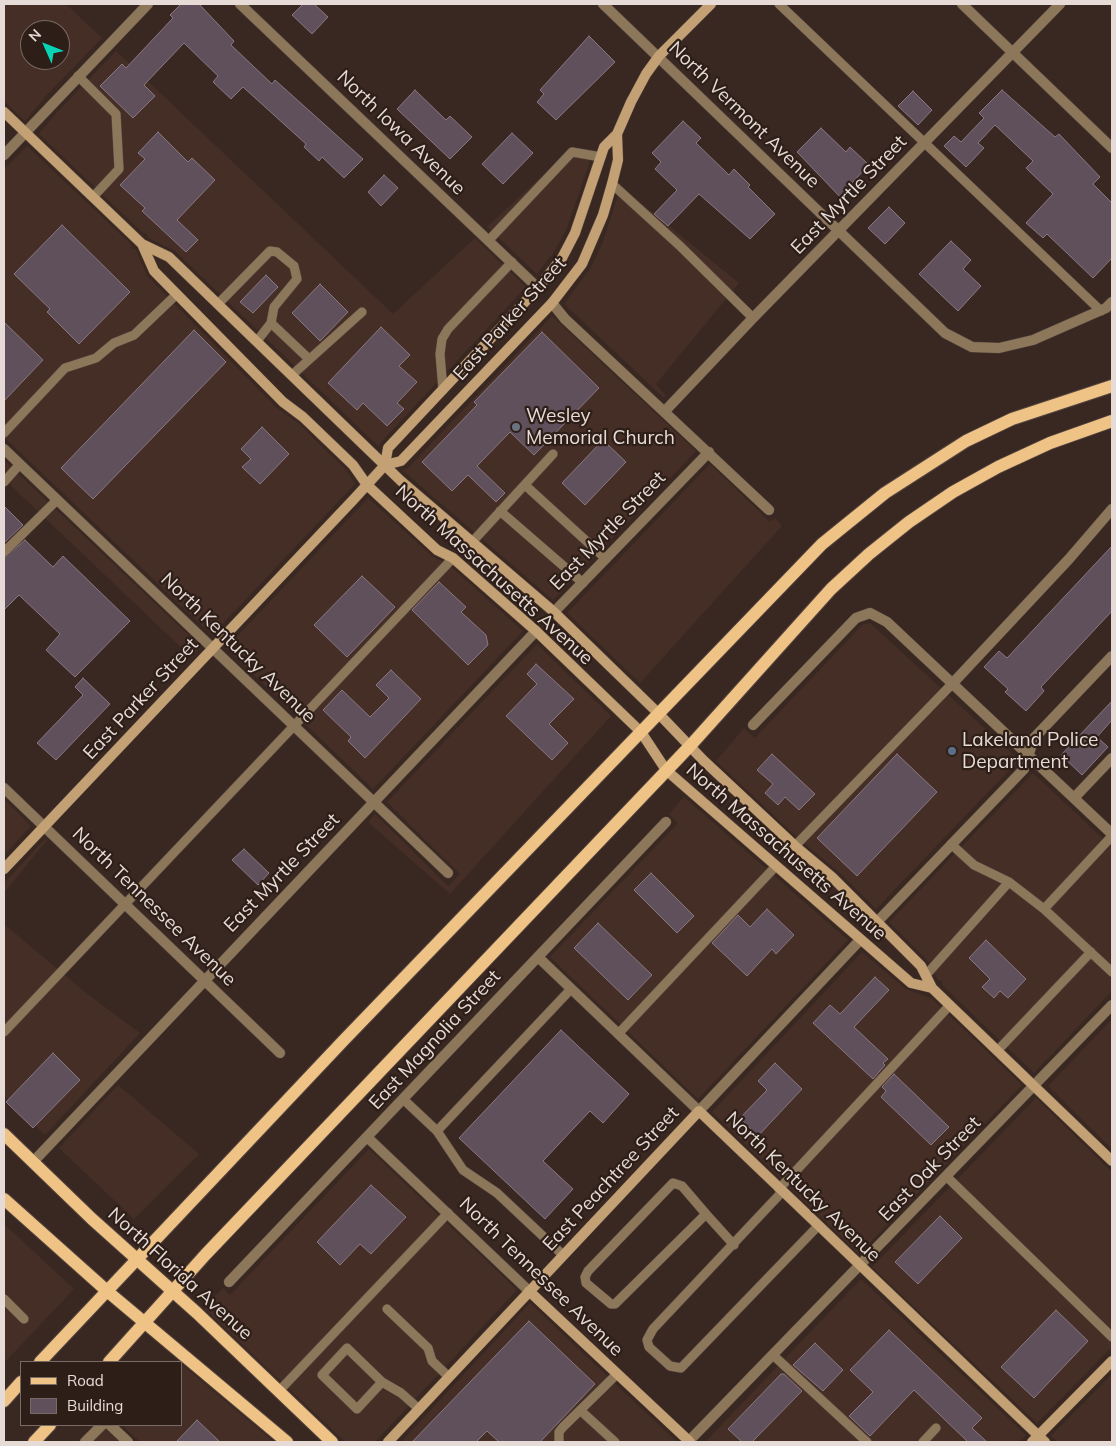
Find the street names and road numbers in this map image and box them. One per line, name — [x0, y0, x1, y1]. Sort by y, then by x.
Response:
street label: North Vermont Avenue — [664, 37, 824, 193]
street label: North Iowa Avenue — [332, 66, 470, 200]
street label: East Myrtle Street — [787, 131, 911, 259]
street label: East Parker Street — [449, 253, 571, 385]
street label: East Myrtle Street — [546, 467, 670, 595]
street label: North Massachusetts Avenue — [391, 480, 597, 670]
street label: North Kentucky Avenue — [156, 568, 320, 728]
street label: East Parker Street — [79, 634, 203, 764]
street label: North Massachusetts Avenue — [681, 759, 891, 945]
street label: East Myrtle Street — [220, 809, 344, 937]
street label: North Tennessee Avenue — [67, 823, 241, 991]
street label: East Magnolia Street — [364, 966, 506, 1114]
street label: East Peachtree Street — [538, 1102, 684, 1256]
street label: North Kentucky Avenue — [721, 1107, 885, 1267]
street label: East Oak Street — [874, 1112, 986, 1226]
street label: North Tennessee Avenue — [454, 1193, 628, 1361]
street label: North Florida Avenue — [103, 1203, 257, 1345]

